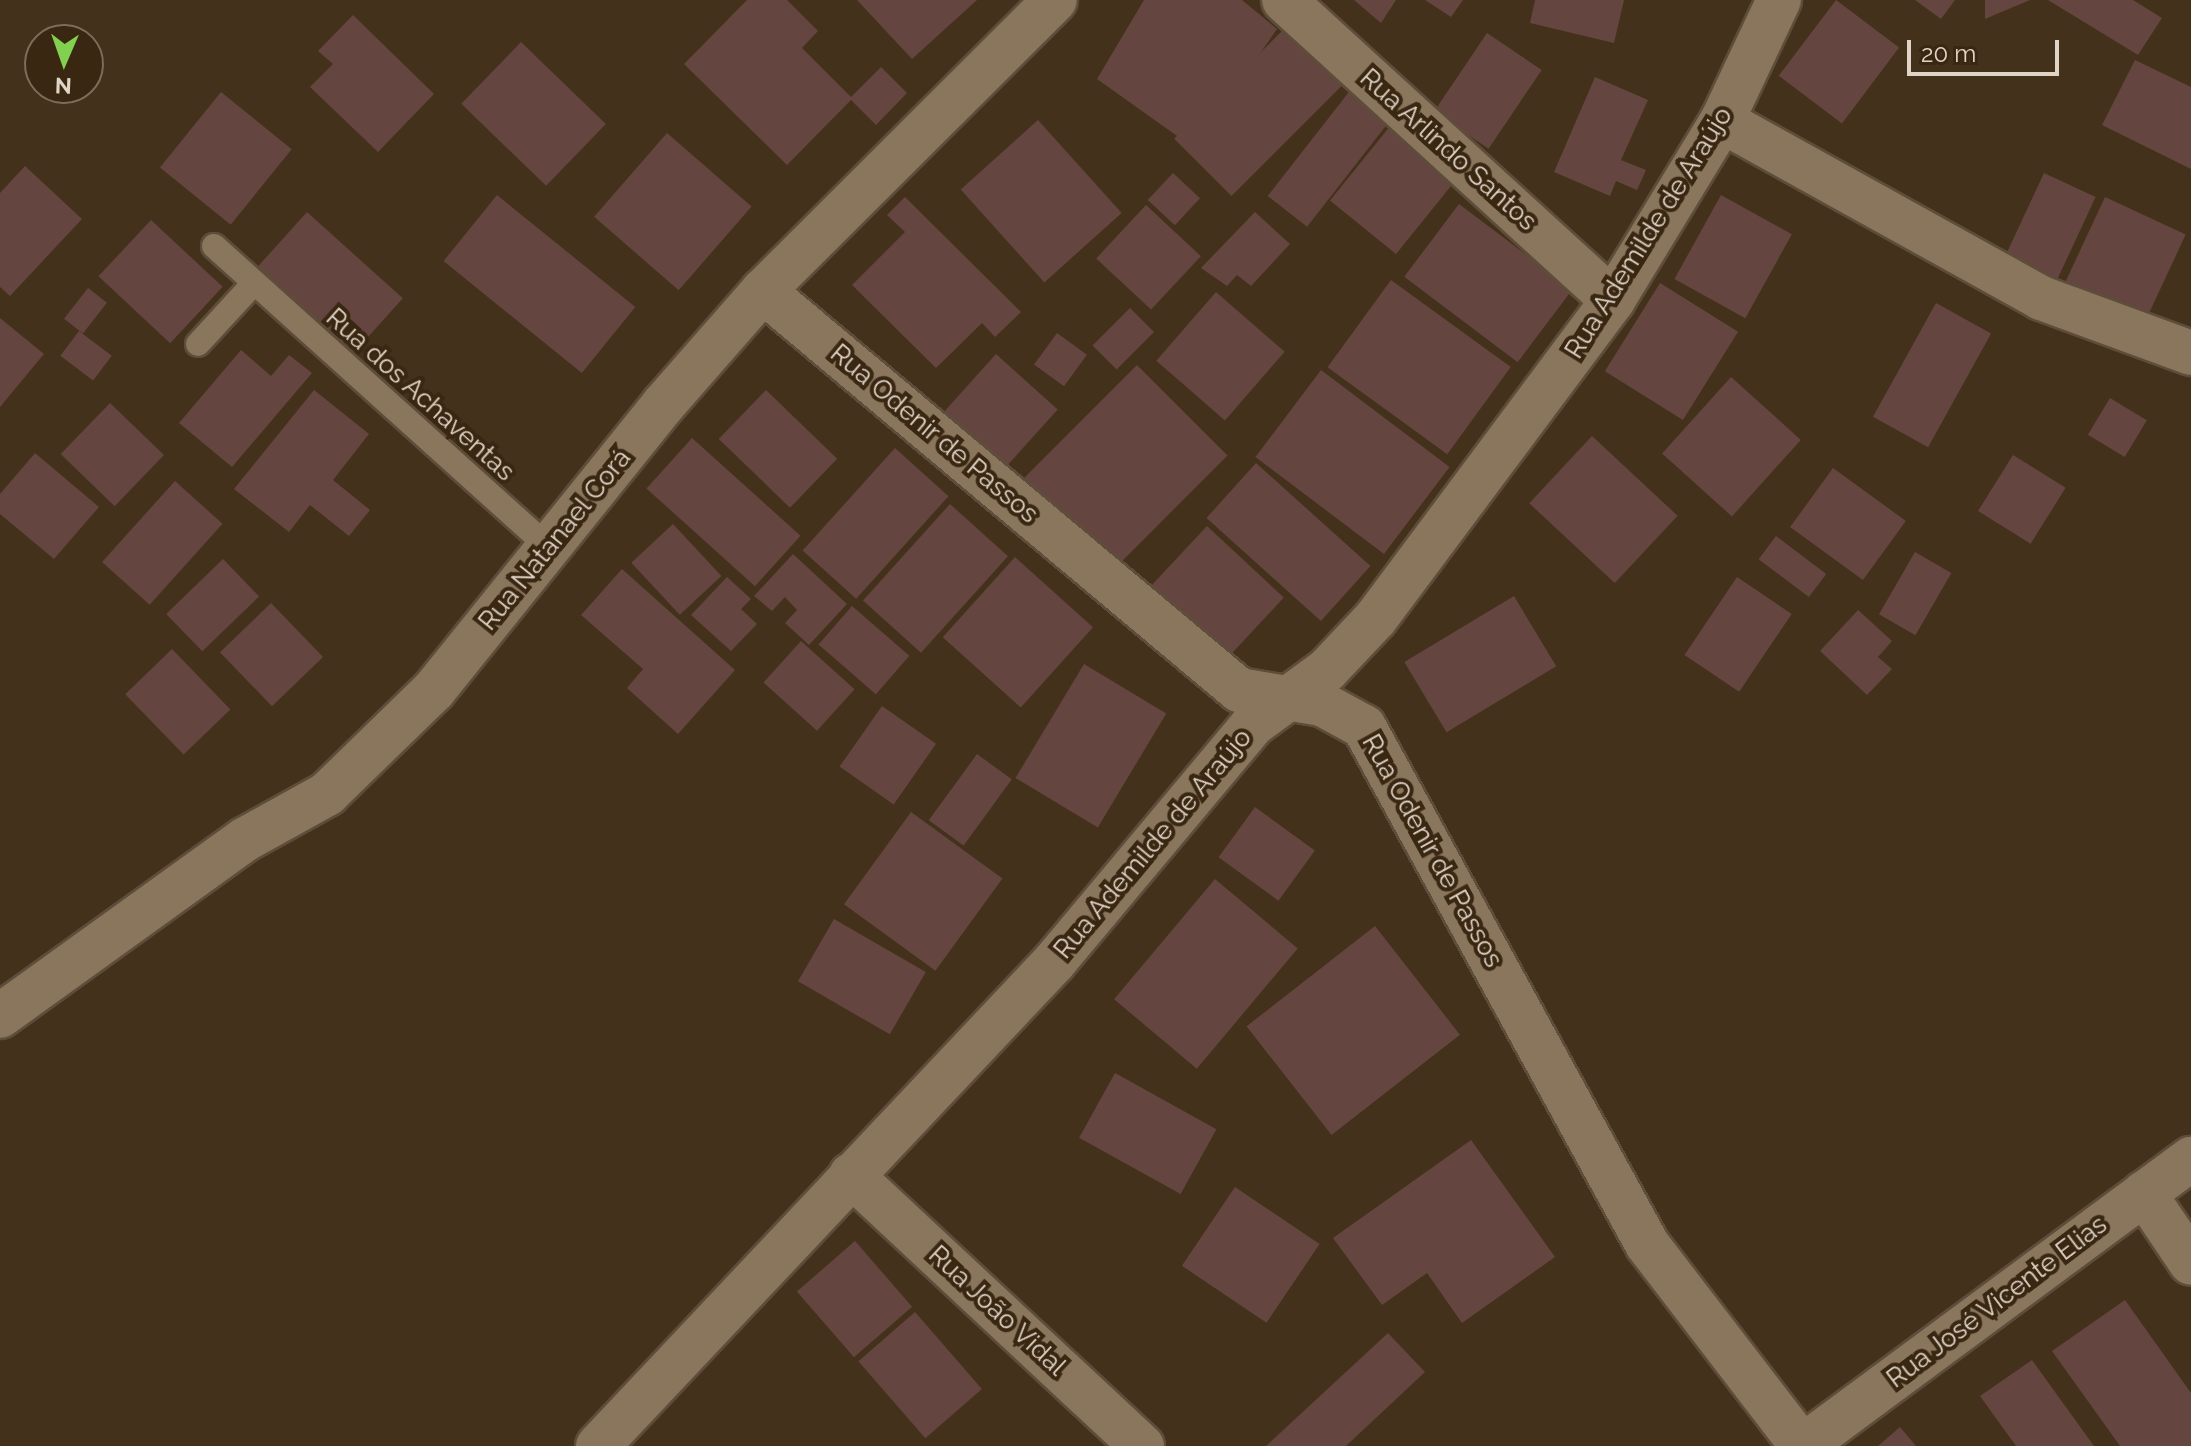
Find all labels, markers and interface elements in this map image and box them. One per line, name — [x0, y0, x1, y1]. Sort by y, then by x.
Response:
north arrow — [24, 24, 104, 104]
scale bar — [1911, 24, 2063, 74]
text: 20 m — [1921, 39, 1976, 68]
street label: Rua Arlindo Santos — [1353, 62, 1543, 238]
text: N — [54, 73, 72, 99]
street label: Rua Ademilde de Araújo — [1558, 101, 1740, 365]
street label: Rua dos Achaventas — [319, 302, 521, 488]
street label: Rua Odenir de Passos — [824, 338, 1044, 530]
street label: Rua Natanael Corá — [472, 443, 638, 637]
street label: Rua Ademilde de Araújo — [1047, 722, 1259, 966]
street label: Rua Odenir de Passos — [1355, 729, 1509, 973]
street label: Rua José Vicente Elias — [1880, 1209, 2114, 1395]
street label: Rua João Vidal — [921, 1239, 1073, 1383]

